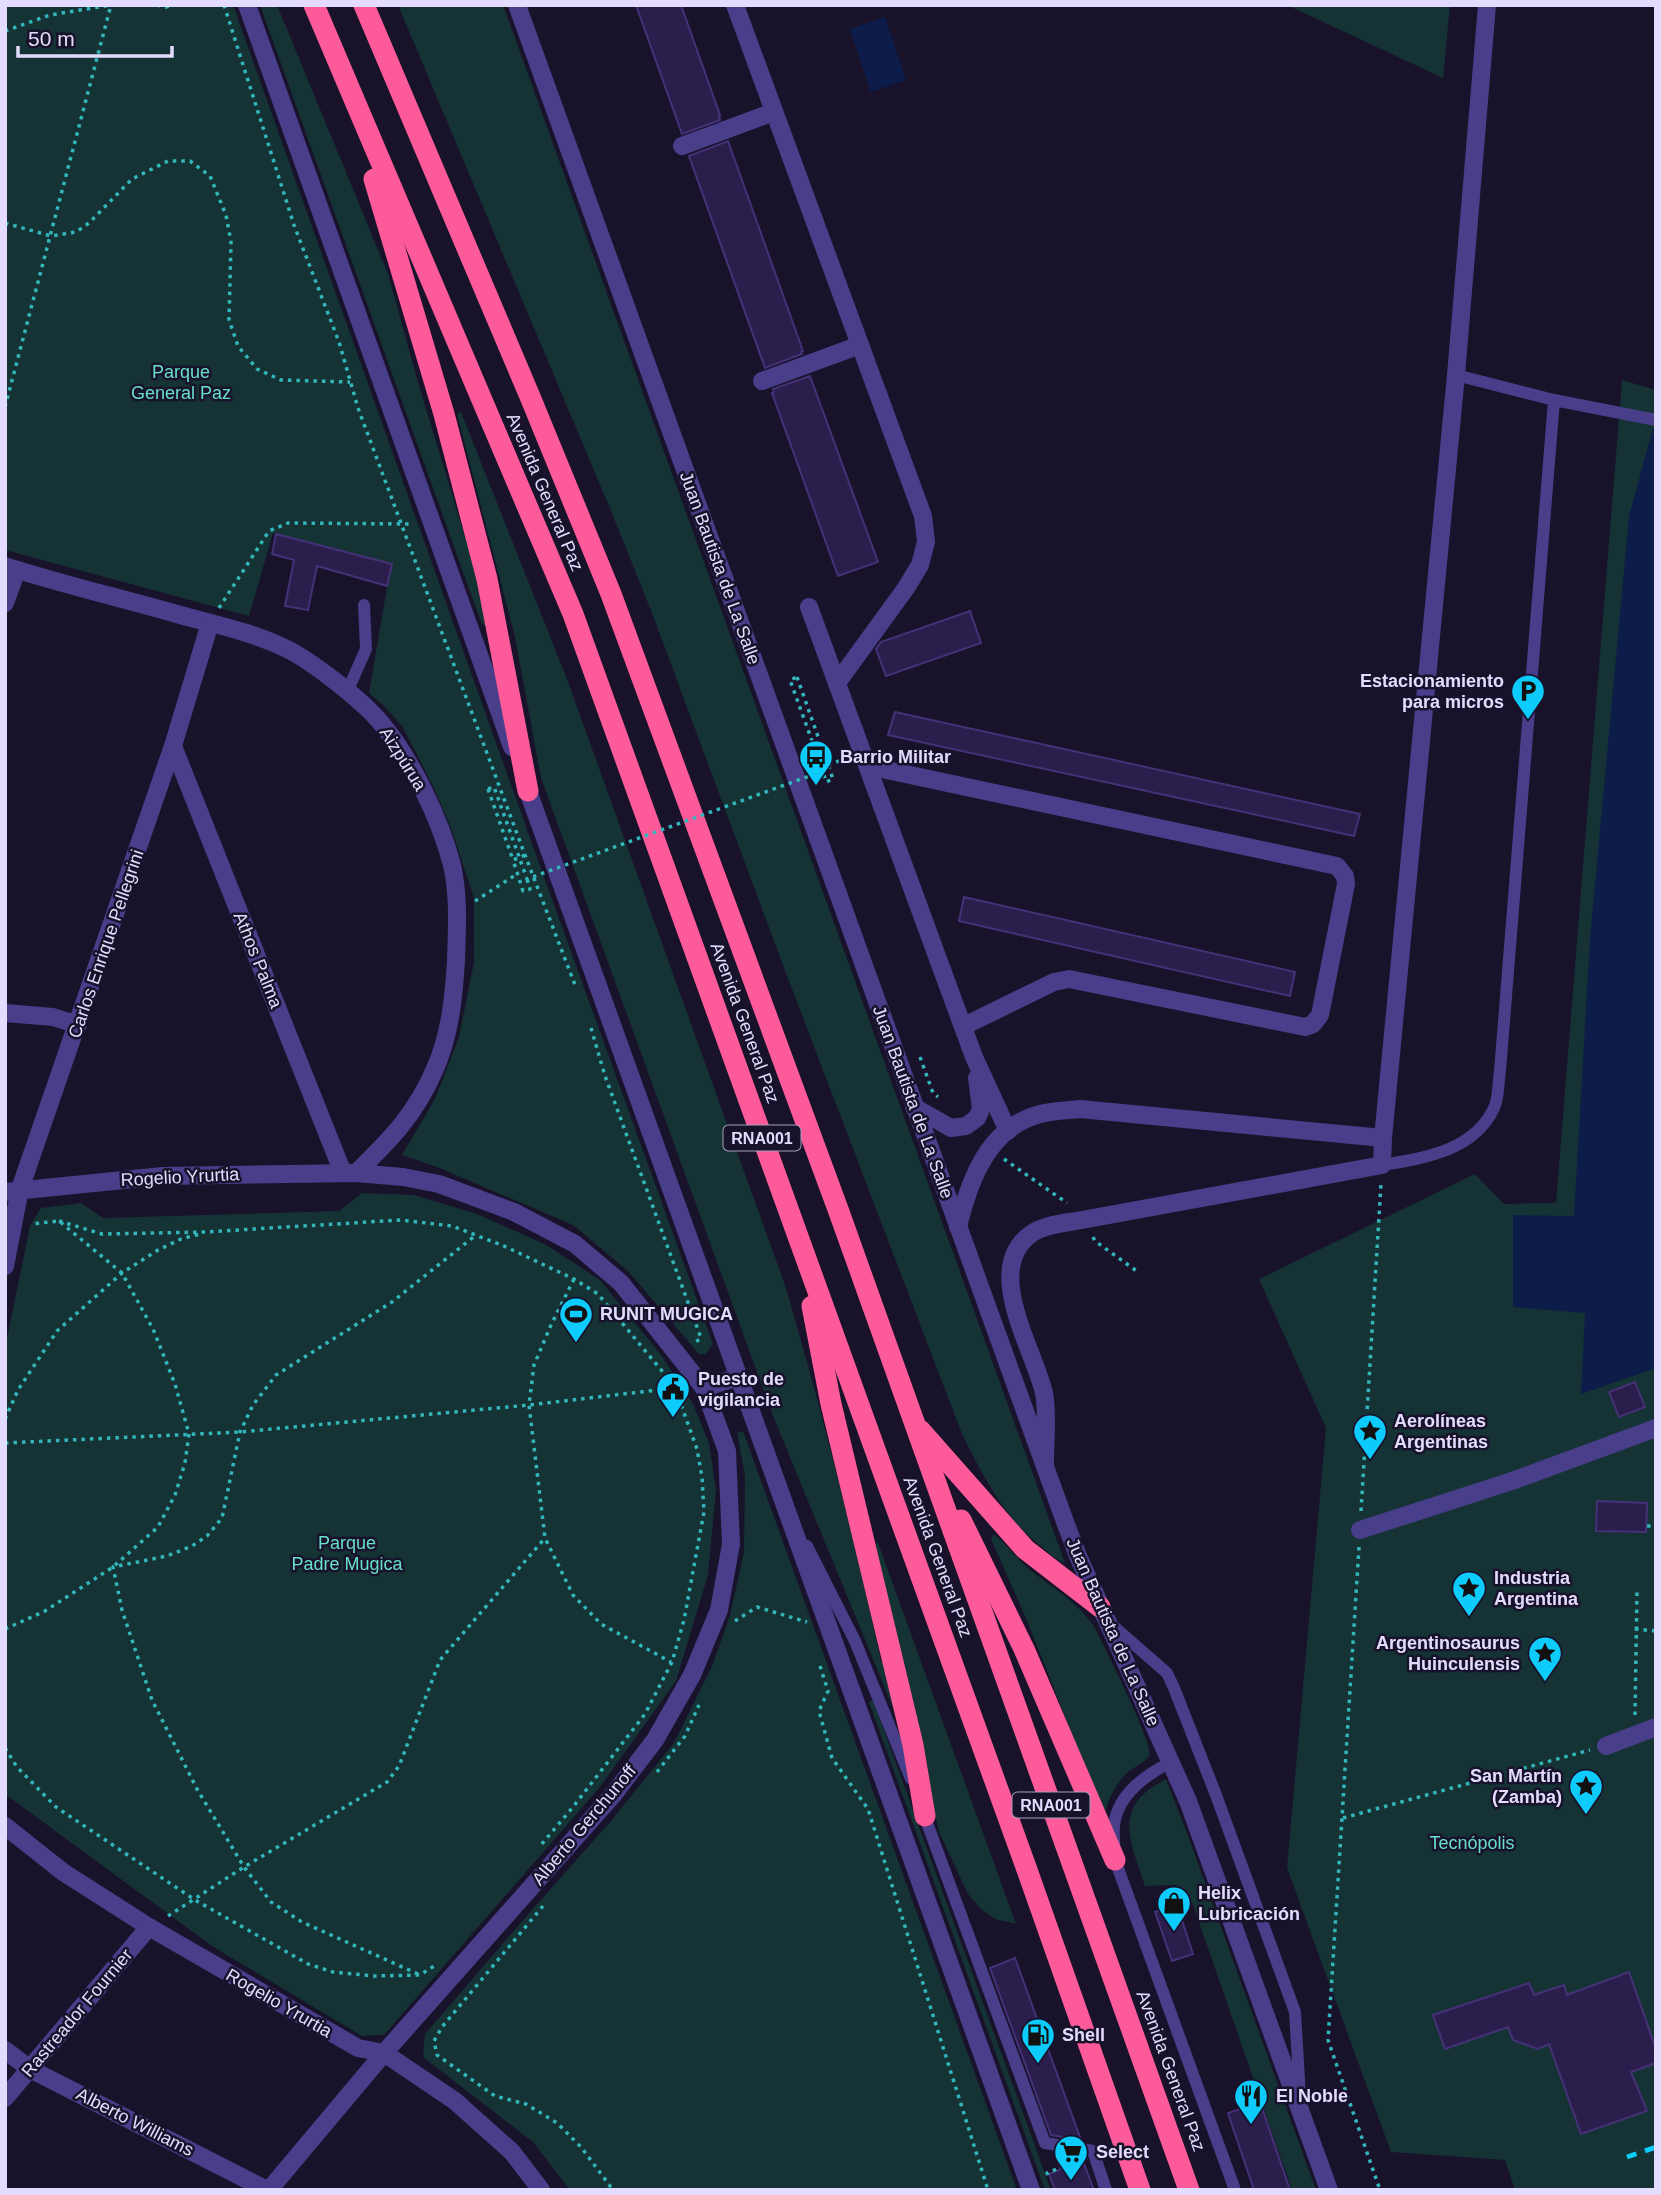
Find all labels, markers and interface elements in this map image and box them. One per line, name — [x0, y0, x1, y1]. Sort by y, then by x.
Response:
scale bar — [18, 14, 172, 58]
text: 50 m — [28, 27, 75, 50]
park label: Parque General Paz — [131, 362, 231, 403]
street label: Avenida General Paz — [503, 410, 587, 574]
street label: Juan Bautista de La Salle — [676, 469, 764, 667]
place label: Estacionamiento para micros — [1360, 671, 1504, 712]
parking icon: Estacionamiento para micros — [1509, 672, 1547, 721]
street label: Aizpúrua — [376, 724, 431, 795]
bus stop icon: Barrio Militar — [797, 738, 835, 787]
place label: Barrio Militar — [840, 747, 951, 767]
street label: Carlos Enrique Pellegrini — [64, 847, 148, 1041]
street label: Athos Palma — [230, 909, 287, 1012]
street label: Avenida General Paz — [707, 940, 783, 1106]
street label: Juan Bautista de La Salle — [869, 1003, 957, 1201]
road number: RNA001 — [724, 1126, 800, 1150]
street label: Rogelio Yrurtia — [120, 1164, 241, 1190]
sports icon: RUNIT MUGICA — [557, 1295, 595, 1344]
place label: RUNIT MUGICA — [600, 1304, 733, 1324]
place label: Puesto de vigilancia — [698, 1369, 784, 1410]
public building icon: Puesto de vigilancia — [654, 1370, 692, 1419]
place label: Aerolíneas Argentinas — [1394, 1411, 1488, 1452]
place icon: Aerolíneas Argentinas — [1351, 1412, 1389, 1461]
street label: Avenida General Paz — [900, 1474, 976, 1640]
park label: Parque Padre Mugica — [291, 1533, 404, 1574]
street label: Juan Bautista de La Salle — [1062, 1535, 1164, 1729]
place label: Industria Argentina — [1494, 1568, 1579, 1609]
place icon: Industria Argentina — [1450, 1569, 1488, 1618]
place label: Argentinosaurus Huinculensis — [1376, 1633, 1520, 1674]
place icon: Argentinosaurus Huinculensis — [1526, 1634, 1564, 1683]
street label: Alberto Gerchunoff — [528, 1760, 641, 1889]
place label: San Martín (Zamba) — [1470, 1766, 1562, 1807]
place icon: San Martín (Zamba) — [1567, 1767, 1605, 1816]
road number: RNA001 — [1012, 1792, 1090, 1817]
park label: Tecnópolis — [1429, 1833, 1515, 1853]
place label: Helix Lubricación — [1198, 1883, 1300, 1924]
shop icon: Helix Lubricación — [1155, 1884, 1193, 1933]
street label: Rastreador Fournier — [18, 1945, 136, 2081]
street label: Rogelio Yrurtia — [223, 1965, 336, 2042]
street label: Avenida General Paz — [1133, 1988, 1209, 2154]
fuel station icon: Shell — [1019, 2016, 1057, 2065]
place label: Shell — [1062, 2025, 1105, 2045]
restaurant icon: El Noble — [1232, 2077, 1270, 2126]
street label: Alberto Williams — [73, 2084, 197, 2160]
place label: El Noble — [1276, 2086, 1348, 2106]
supermarket icon: Select — [1052, 2133, 1090, 2182]
place label: Select — [1096, 2142, 1149, 2162]

